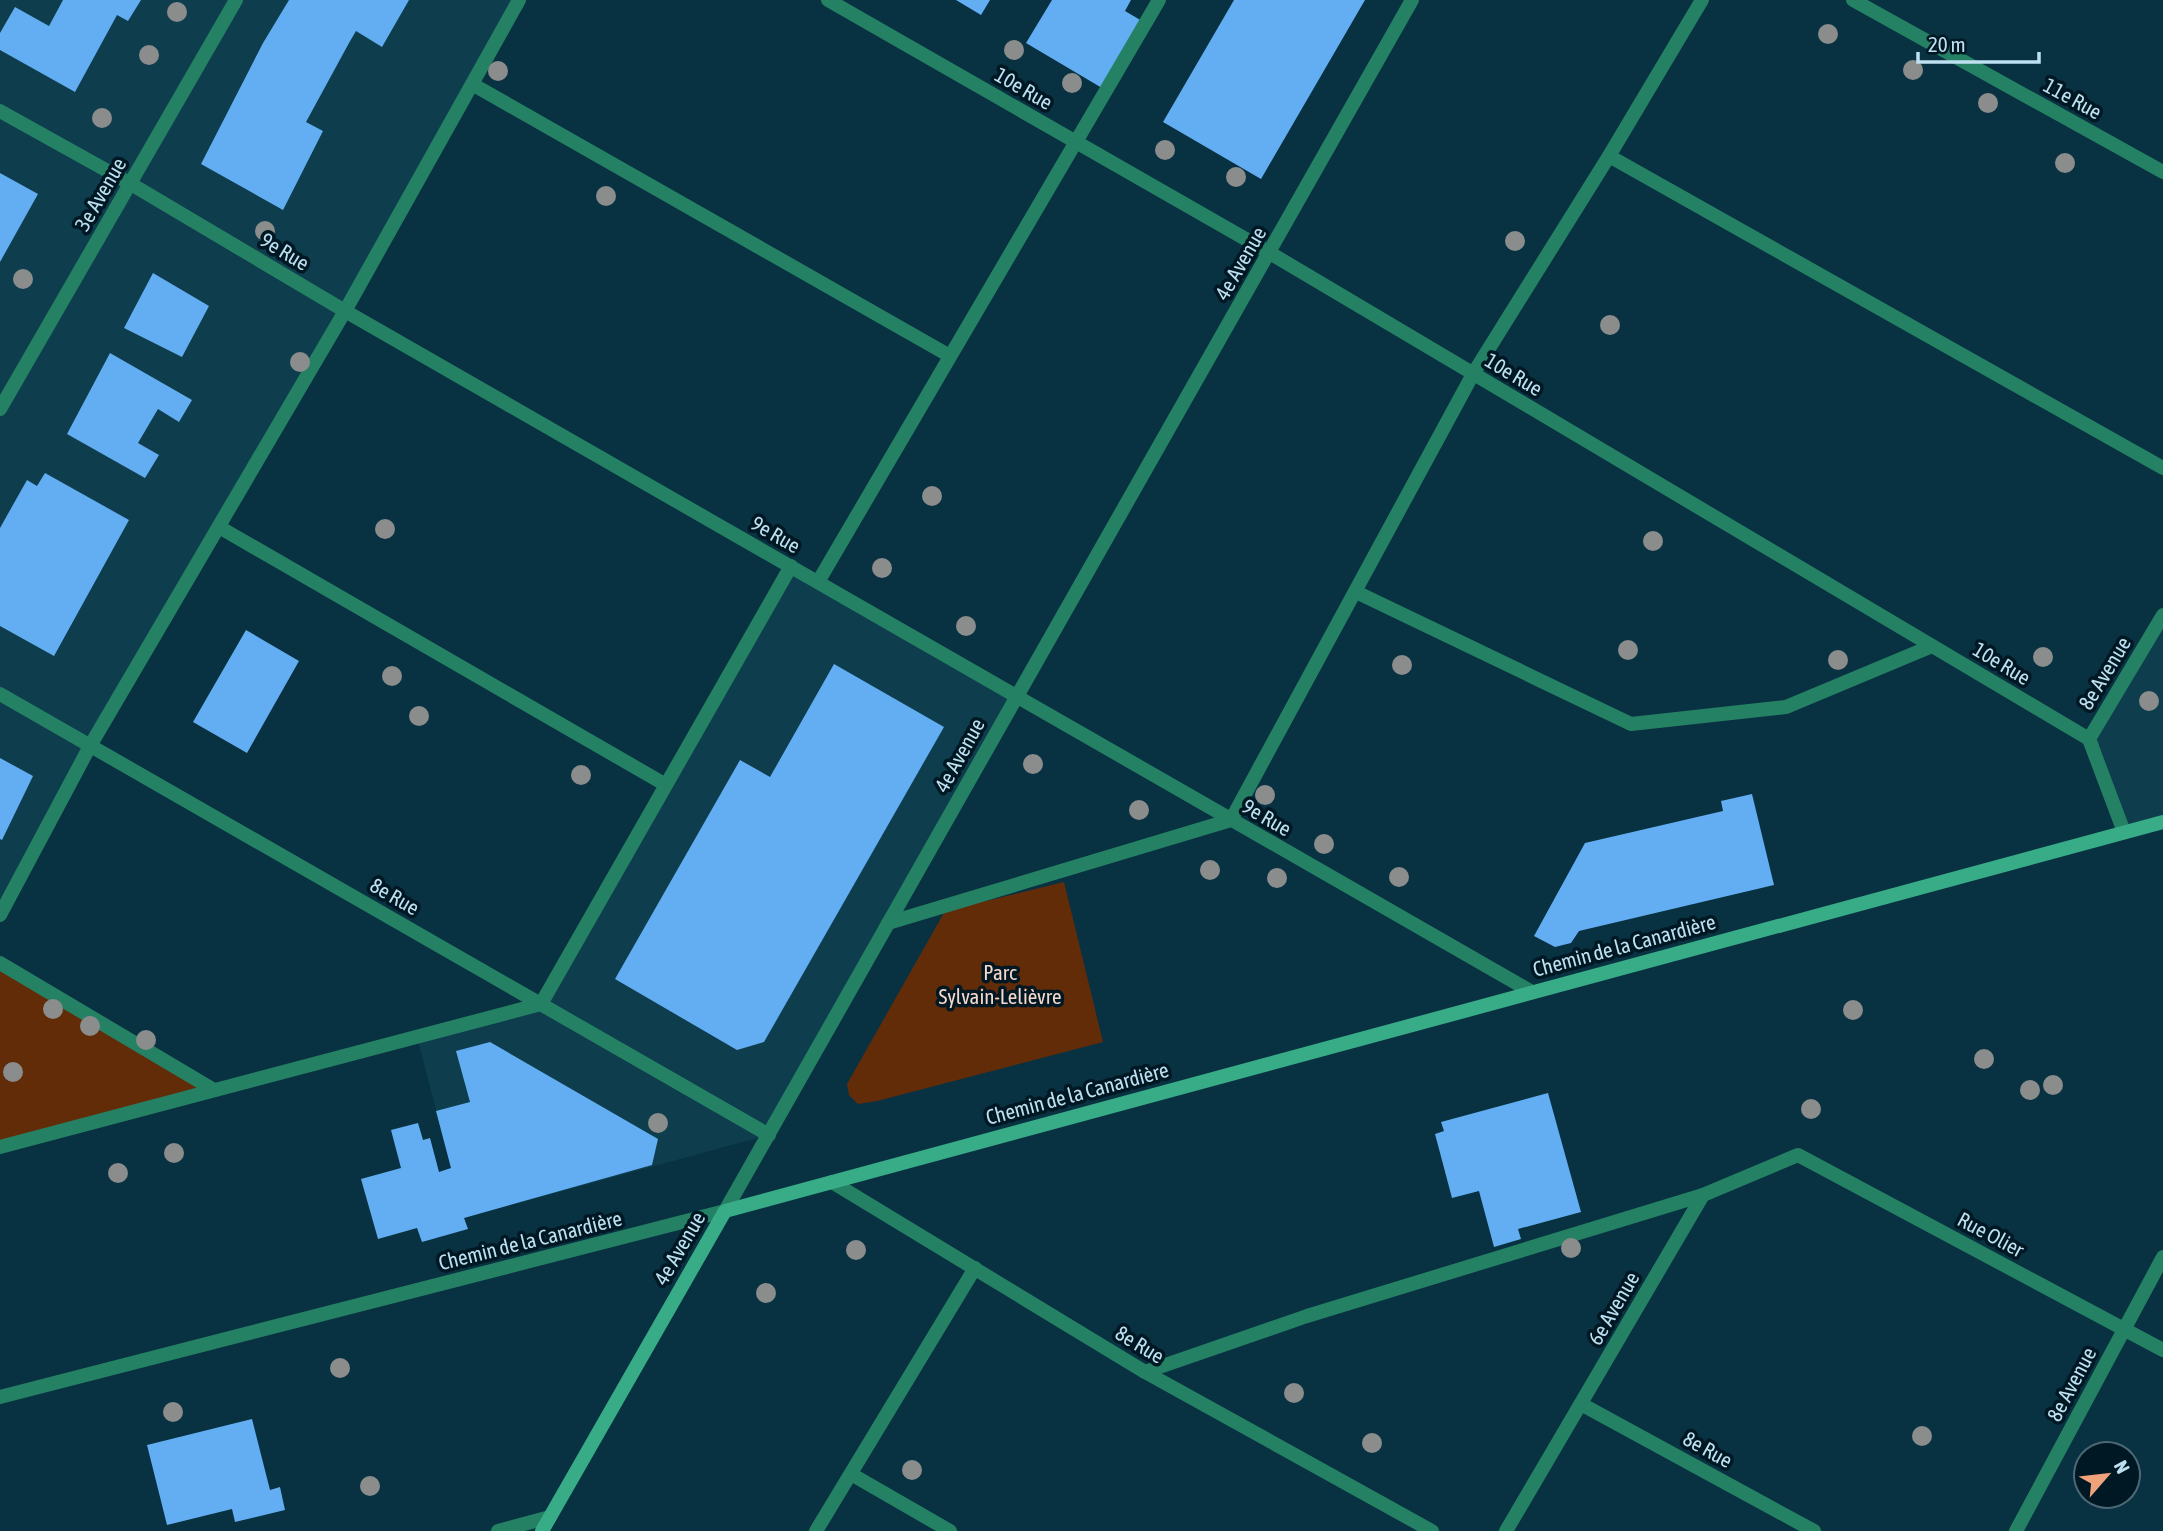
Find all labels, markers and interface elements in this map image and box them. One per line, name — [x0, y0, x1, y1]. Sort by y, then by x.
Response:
scale bar — [1918, 21, 2039, 65]
text: 20 m — [1928, 32, 1966, 56]
street label: 10e Rue — [991, 62, 1057, 114]
street label: 11e Rue — [2040, 72, 2106, 124]
street label: 3e Avenue — [70, 153, 130, 235]
street label: 4e Avenue — [1210, 222, 1270, 304]
street label: 9e Rue — [256, 227, 314, 275]
street label: 10e Rue — [1481, 348, 1547, 400]
street label: 9e Rue — [747, 510, 805, 558]
street label: 8e Avenue — [2073, 632, 2135, 714]
street label: 10e Rue — [1969, 637, 2035, 689]
street label: 4e Avenue — [929, 714, 989, 796]
street label: 9e Rue — [1238, 793, 1296, 841]
street label: 8e Rue — [366, 872, 424, 920]
street label: Chemin de la Canardière — [1530, 909, 1718, 981]
park label: Parc Sylvain-Lelièvre — [939, 960, 1061, 1008]
street label: Chemin de la Canardière — [983, 1057, 1171, 1129]
street label: Chemin de la Canardière — [436, 1206, 624, 1274]
street label: 4e Avenue — [649, 1207, 709, 1289]
street label: Rue Olier — [1954, 1207, 2029, 1262]
street label: 6e Avenue — [1583, 1267, 1643, 1349]
street label: 8e Rue — [1111, 1320, 1169, 1368]
street label: 8e Avenue — [2042, 1343, 2100, 1425]
street label: 8e Rue — [1679, 1426, 1737, 1472]
north arrow — [2072, 1440, 2142, 1510]
text: N — [2110, 1457, 2134, 1477]

